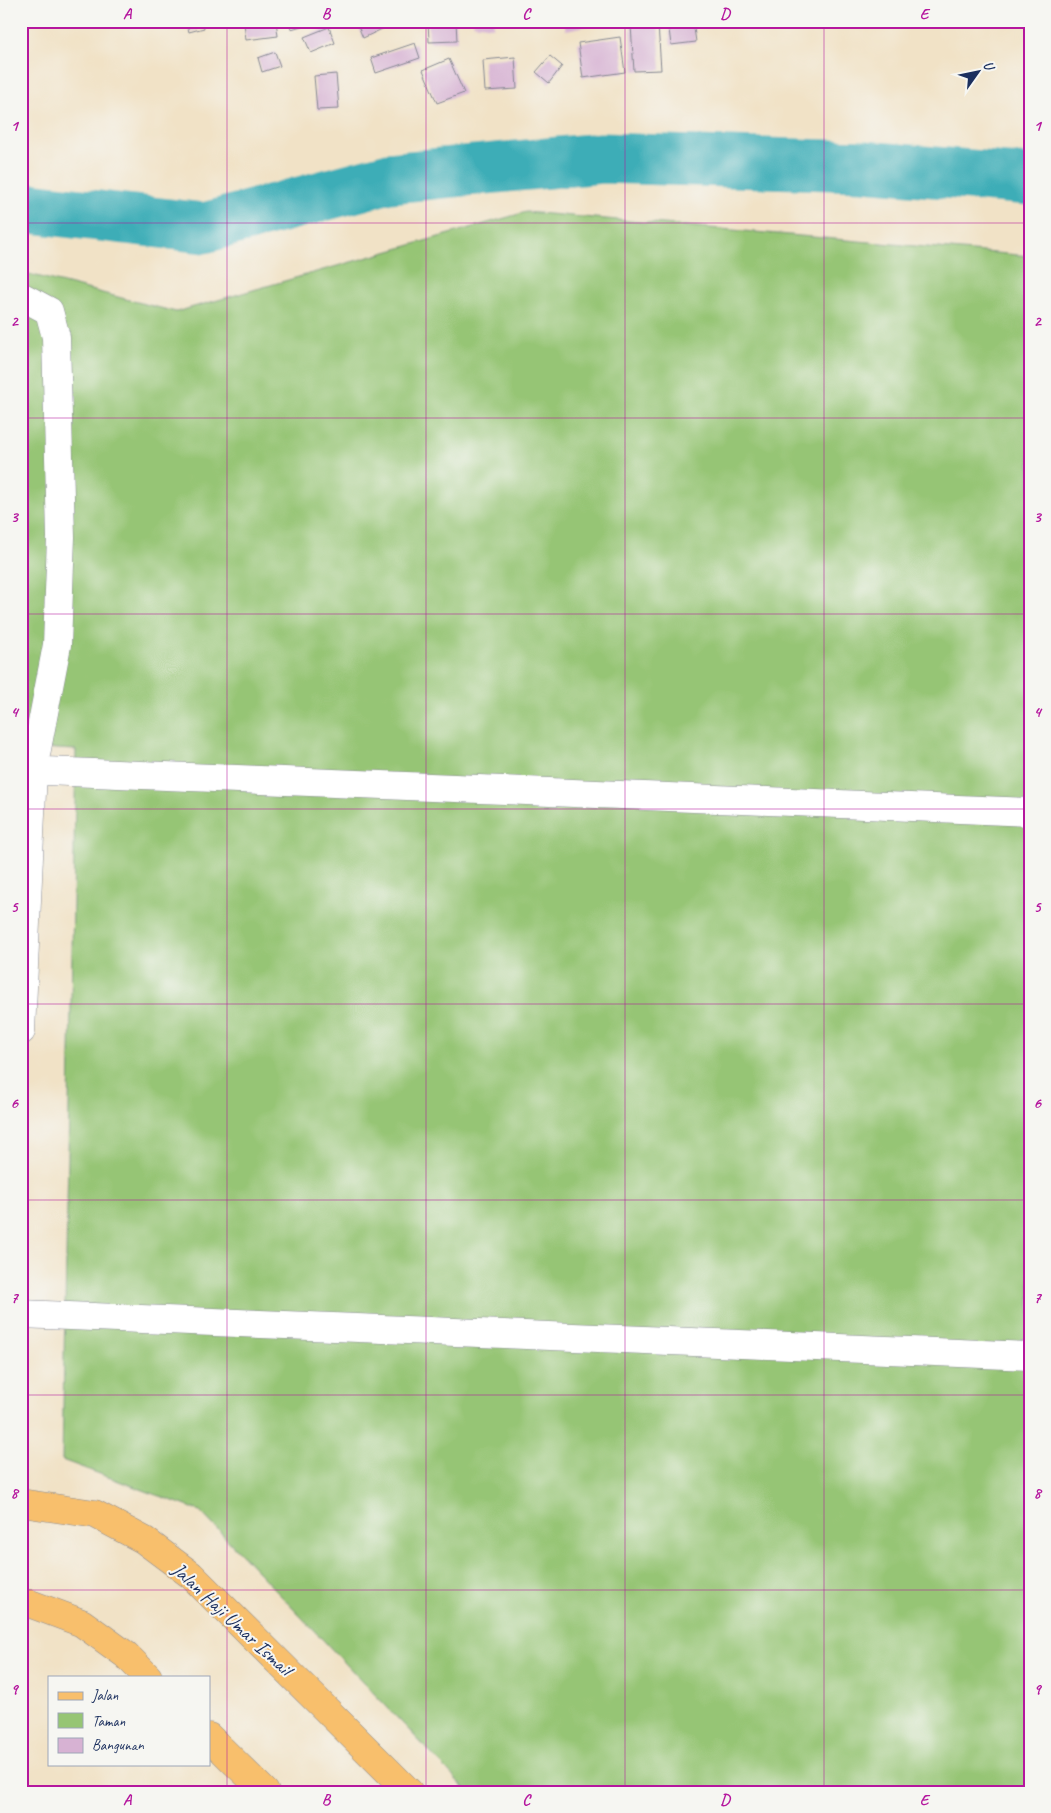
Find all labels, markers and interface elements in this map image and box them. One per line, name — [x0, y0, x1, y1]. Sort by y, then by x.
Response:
text: A — [123, 4, 133, 24]
text: B — [322, 4, 332, 24]
text: C — [522, 4, 532, 24]
text: D — [720, 4, 731, 24]
text: E — [920, 4, 931, 24]
north arrow — [954, 48, 1004, 98]
text: U — [980, 58, 999, 75]
text: 1 — [10, 116, 19, 136]
text: 1 — [1033, 116, 1042, 136]
text: 2 — [10, 311, 19, 331]
text: 2 — [1033, 311, 1042, 331]
text: 3 — [10, 507, 19, 527]
text: 3 — [1033, 507, 1042, 527]
text: 4 — [10, 702, 19, 722]
text: 4 — [1033, 702, 1042, 722]
text: 5 — [11, 897, 20, 917]
text: 5 — [1034, 897, 1043, 917]
text: 6 — [10, 1093, 19, 1113]
text: 6 — [1033, 1093, 1042, 1113]
text: 7 — [10, 1288, 19, 1308]
text: 7 — [1033, 1288, 1042, 1308]
text: 8 — [10, 1483, 19, 1503]
text: 8 — [1033, 1483, 1042, 1503]
street label: Jalan Haji Umar Ismail — [166, 1556, 300, 1683]
legend — [48, 1676, 210, 1766]
text: 9 — [10, 1679, 19, 1699]
text: 9 — [1033, 1679, 1042, 1699]
text: Jalan — [91, 1686, 119, 1705]
text: Taman — [92, 1712, 125, 1731]
text: Bangunan — [92, 1736, 145, 1755]
text: A — [123, 1790, 133, 1810]
text: B — [322, 1790, 332, 1810]
text: C — [522, 1790, 532, 1810]
text: D — [720, 1790, 731, 1810]
text: E — [920, 1790, 931, 1810]

